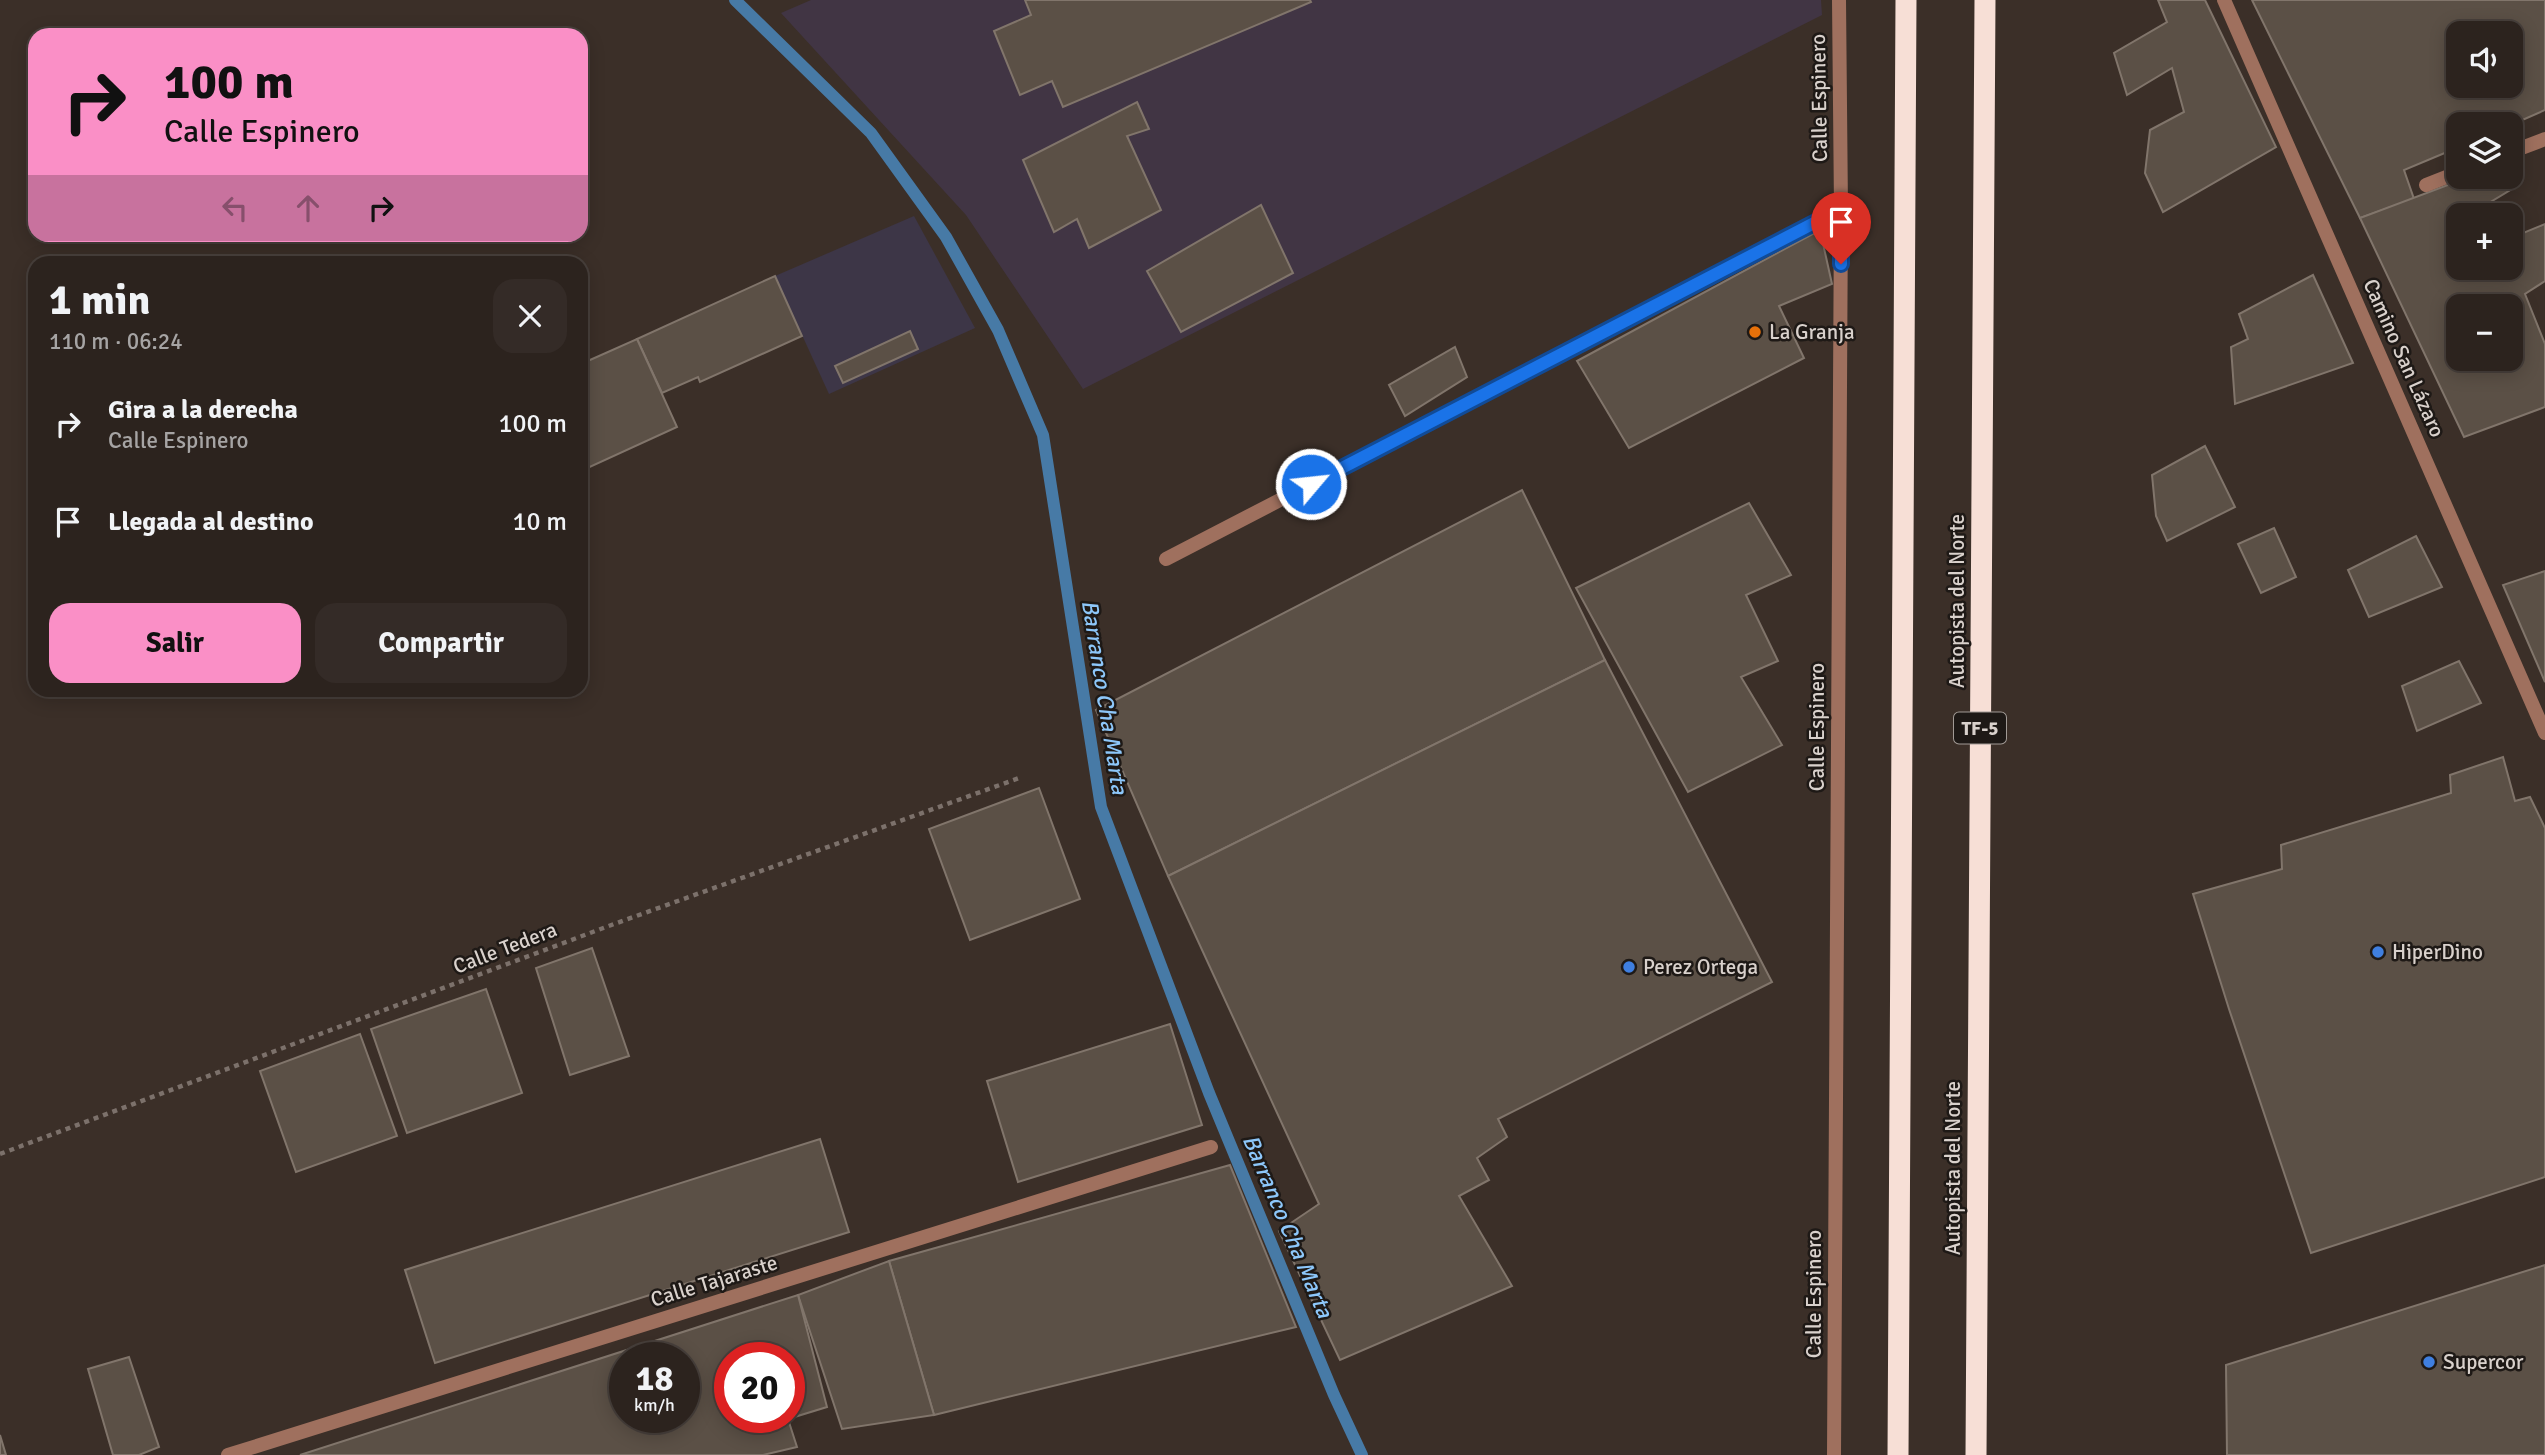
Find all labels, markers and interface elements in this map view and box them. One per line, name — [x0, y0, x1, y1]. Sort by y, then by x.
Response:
map controls — [2446, 21, 2523, 371]
button: sound — [2446, 21, 2523, 98]
street label: Calle Espinero — [1805, 34, 1833, 162]
text: 100 m — [164, 52, 294, 112]
icon: right — [49, 56, 140, 147]
text: Calle Espinero — [164, 112, 360, 151]
button: layers — [2446, 112, 2523, 189]
icon: left — [216, 189, 254, 227]
icon: ahead — [289, 189, 327, 227]
icon: right — [362, 189, 400, 227]
pin — [1811, 192, 1871, 264]
icon: arrive — [1822, 203, 1860, 241]
button: + — [2446, 203, 2523, 280]
text: 1 min — [49, 275, 150, 326]
street label: Camino San Lázaro — [2357, 275, 2451, 441]
button: close — [493, 279, 567, 353]
button: − — [2446, 294, 2523, 371]
place label: La Granja — [1769, 319, 1855, 345]
marker: La Granja — [1747, 324, 1763, 340]
text: 110 m · 06:24 — [49, 327, 183, 356]
text: Gira a la derecha — [108, 394, 298, 426]
icon: right — [49, 405, 87, 443]
text: 100 m — [498, 408, 567, 440]
text: Calle Espinero — [108, 426, 249, 455]
position arrow — [1274, 447, 1348, 521]
icon: arrive — [49, 503, 87, 541]
text: Llegada al destino — [108, 506, 314, 538]
text: 10 m — [512, 506, 567, 538]
street label: Autopista del Norte — [1944, 514, 1970, 688]
water label: Barranco Cha Marta — [1075, 598, 1134, 798]
button: Salir — [49, 603, 301, 683]
button: Compartir — [315, 603, 567, 683]
street label: Calle Espinero — [1804, 663, 1830, 791]
road number: TF-5 — [1954, 712, 2006, 744]
street label: Calle Tedera — [449, 916, 561, 980]
place label: HiperDino — [2392, 939, 2483, 965]
marker: HiperDino — [2370, 944, 2386, 960]
place label: Perez Ortega — [1643, 954, 1758, 980]
marker: Perez Ortega — [1621, 959, 1637, 975]
street label: Autopista del Norte — [1940, 1081, 1966, 1255]
water label: Barranco Cha Marta — [1236, 1130, 1340, 1323]
street label: Calle Espinero — [1801, 1230, 1827, 1358]
street label: Calle Tajaraste — [647, 1249, 781, 1313]
speed limit sign: 20 — [714, 1342, 805, 1433]
place label: Supercor — [2443, 1349, 2524, 1375]
marker: Supercor — [2421, 1354, 2437, 1370]
text: 18 — [636, 1357, 673, 1400]
text: km/h — [634, 1394, 675, 1416]

